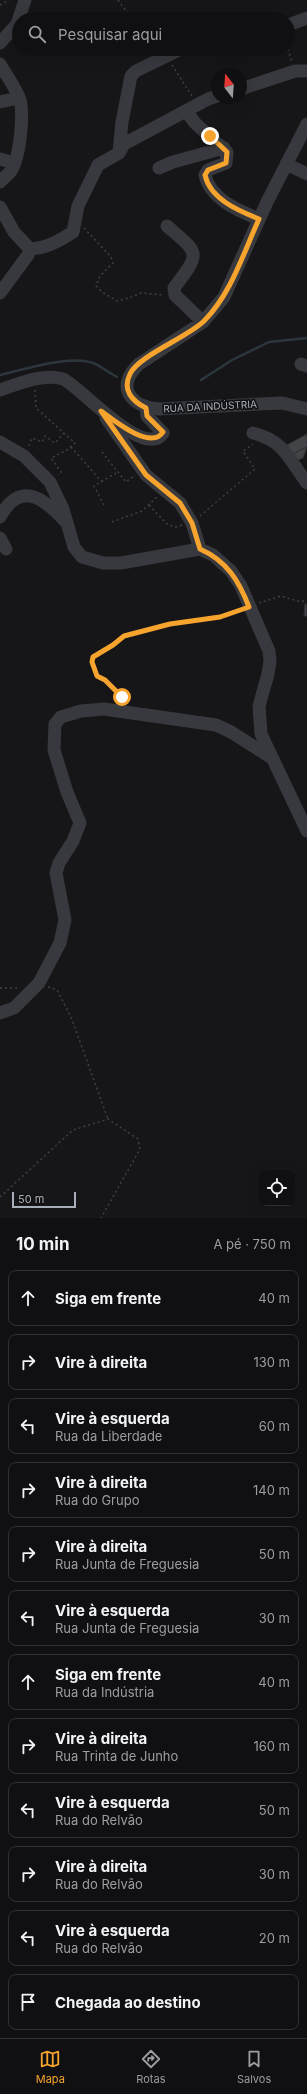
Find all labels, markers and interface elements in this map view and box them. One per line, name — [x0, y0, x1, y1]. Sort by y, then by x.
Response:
search box — [12, 12, 295, 56]
icon: search — [26, 23, 48, 45]
text: Pesquisar aqui — [58, 25, 162, 44]
north arrow — [211, 68, 247, 104]
route end — [201, 127, 219, 145]
street label: RUA DA INDÚSTRIA — [163, 397, 257, 414]
route start — [113, 688, 131, 706]
map controls — [259, 1170, 295, 1206]
button: locate — [259, 1170, 295, 1206]
scale bar — [12, 1190, 76, 1209]
text: 50 m — [18, 1192, 44, 1206]
text: 10 min — [16, 1234, 70, 1254]
text: A pé · 750 m — [213, 1236, 291, 1252]
icon: ahead — [17, 1287, 39, 1309]
text: Siga em frente — [55, 1289, 161, 1308]
text: 40 m — [258, 1290, 290, 1306]
icon: right — [17, 1351, 39, 1373]
text: Vire à direita — [55, 1353, 147, 1372]
text: 130 m — [253, 1354, 290, 1370]
text: Vire à esquerda — [55, 1409, 170, 1428]
icon: left — [17, 1415, 39, 1437]
text: 60 m — [259, 1418, 290, 1434]
text: Rua da Liberdade — [55, 1428, 162, 1444]
text: Vire à direita — [55, 1473, 147, 1492]
icon: right — [17, 1479, 39, 1501]
text: 140 m — [253, 1482, 290, 1498]
text: Rua do Grupo — [55, 1492, 139, 1508]
text: Vire à direita — [55, 1537, 147, 1556]
icon: right — [17, 1543, 39, 1565]
text: 50 m — [259, 1546, 290, 1562]
text: Rua Junta de Freguesia — [55, 1556, 199, 1572]
text: Vire à esquerda — [55, 1601, 170, 1620]
icon: left — [17, 1607, 39, 1629]
text: 30 m — [259, 1610, 290, 1626]
text: Rua Junta de Freguesia — [55, 1620, 199, 1636]
text: Siga em frente — [55, 1665, 161, 1684]
icon: ahead — [17, 1671, 39, 1693]
text: 40 m — [258, 1674, 290, 1690]
text: Rua da Indústria — [55, 1684, 154, 1700]
text: Vire à direita — [55, 1729, 147, 1748]
icon: right — [17, 1735, 39, 1757]
text: 160 m — [253, 1738, 290, 1754]
text: Rua Trinta de Junho — [55, 1748, 178, 1764]
text: Vire à esquerda — [55, 1793, 170, 1812]
icon: left — [17, 1799, 39, 1821]
text: 50 m — [259, 1802, 290, 1818]
text: Rua do Relvão — [55, 1812, 143, 1828]
text: Vire à direita — [55, 1857, 147, 1876]
icon: right — [17, 1863, 39, 1885]
text: 30 m — [259, 1866, 290, 1882]
text: Rua do Relvão — [55, 1876, 143, 1892]
text: Vire à esquerda — [55, 1921, 170, 1940]
icon: left — [17, 1927, 39, 1949]
text: 20 m — [259, 1930, 290, 1946]
text: Rua do Relvão — [55, 1940, 143, 1956]
icon: arrive — [17, 1991, 39, 2013]
text: Chegada ao destino — [55, 1993, 201, 2012]
tab: Mapa — [36, 2048, 65, 2086]
tab: Rotas — [136, 2048, 165, 2086]
tab: Salvos — [237, 2048, 271, 2086]

